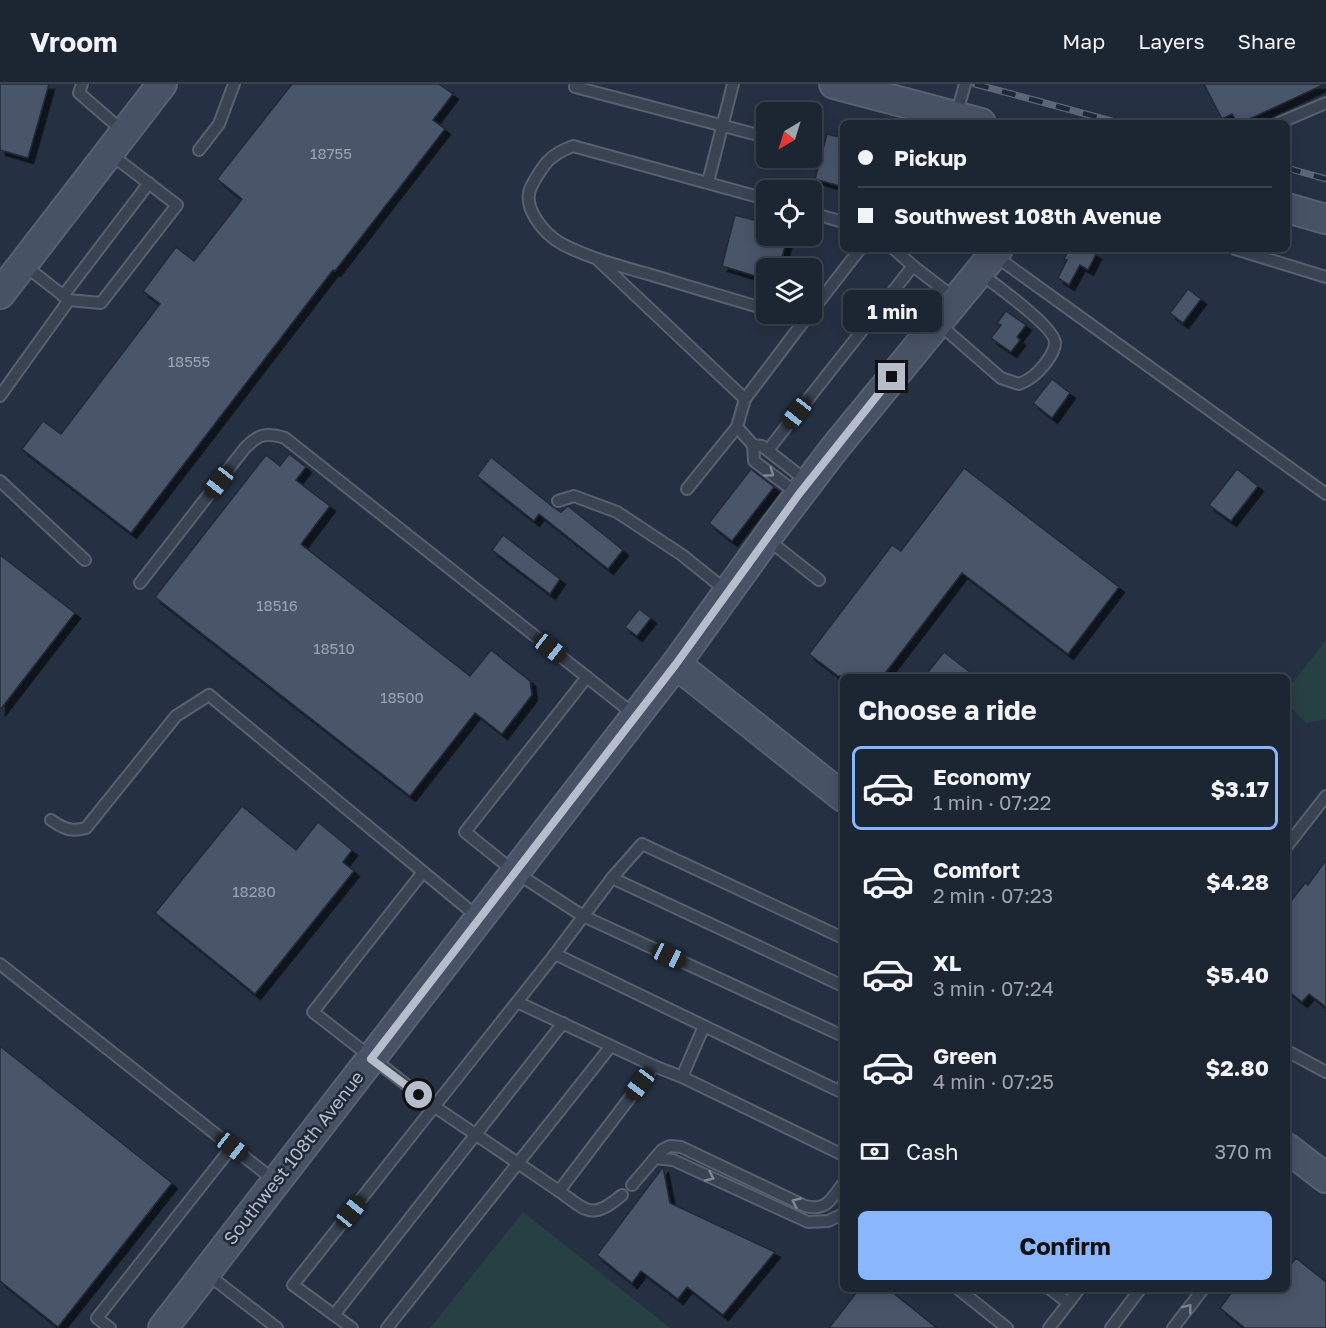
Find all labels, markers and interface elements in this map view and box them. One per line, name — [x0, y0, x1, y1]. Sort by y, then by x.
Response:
text: Vroom — [30, 25, 118, 58]
text: Map — [1062, 28, 1105, 54]
text: Layers — [1138, 28, 1205, 54]
text: Share — [1238, 28, 1296, 54]
north arrow — [756, 102, 822, 168]
map controls — [756, 102, 822, 324]
house number: 18755 — [310, 144, 352, 162]
text: Pickup — [894, 144, 967, 171]
button: locate — [756, 180, 822, 246]
text: Southwest 108th Avenue — [894, 202, 1161, 229]
button: layers — [756, 258, 822, 324]
callout: 1 min — [842, 290, 942, 332]
text: 1 min — [867, 299, 918, 323]
house number: 18555 — [168, 352, 210, 370]
route end — [878, 363, 905, 390]
car — [779, 393, 815, 433]
car — [201, 462, 237, 502]
one-way arrow — [763, 466, 774, 477]
house number: 18516 — [256, 596, 298, 614]
car — [530, 630, 570, 666]
house number: 18510 — [313, 639, 355, 657]
house number: 18500 — [380, 688, 424, 706]
text: Choose a ride — [858, 694, 1037, 726]
icon: car — [861, 761, 915, 815]
text: Economy — [933, 763, 1031, 790]
text: $3.17 — [1210, 775, 1269, 802]
text: 1 min · 07:22 — [933, 790, 1051, 814]
icon: car — [861, 854, 915, 908]
text: Comfort — [933, 856, 1020, 883]
text: $4.28 — [1206, 868, 1269, 895]
house number: 18280 — [232, 882, 276, 900]
text: 2 min · 07:23 — [933, 883, 1053, 907]
car — [649, 940, 689, 972]
icon: car — [861, 947, 915, 1001]
text: XL — [933, 949, 961, 976]
text: $5.40 — [1206, 961, 1269, 988]
text: 3 min · 07:24 — [933, 976, 1054, 1000]
icon: car — [861, 1040, 915, 1094]
text: Green — [933, 1042, 997, 1069]
text: $2.80 — [1205, 1054, 1269, 1081]
car — [622, 1064, 658, 1104]
street label: Southwest 108th Avenue — [218, 1066, 368, 1249]
text: 4 min · 07:25 — [933, 1069, 1054, 1093]
route start — [405, 1081, 432, 1108]
car — [212, 1129, 252, 1165]
icon: cash — [858, 1135, 891, 1168]
text: Cash — [906, 1138, 959, 1165]
text: 370 m — [1215, 1139, 1272, 1163]
one-way arrow — [704, 1170, 715, 1182]
car — [333, 1192, 369, 1232]
one-way arrow — [792, 1197, 803, 1209]
button: Confirm — [858, 1211, 1272, 1280]
one-way arrow — [1181, 1304, 1192, 1315]

